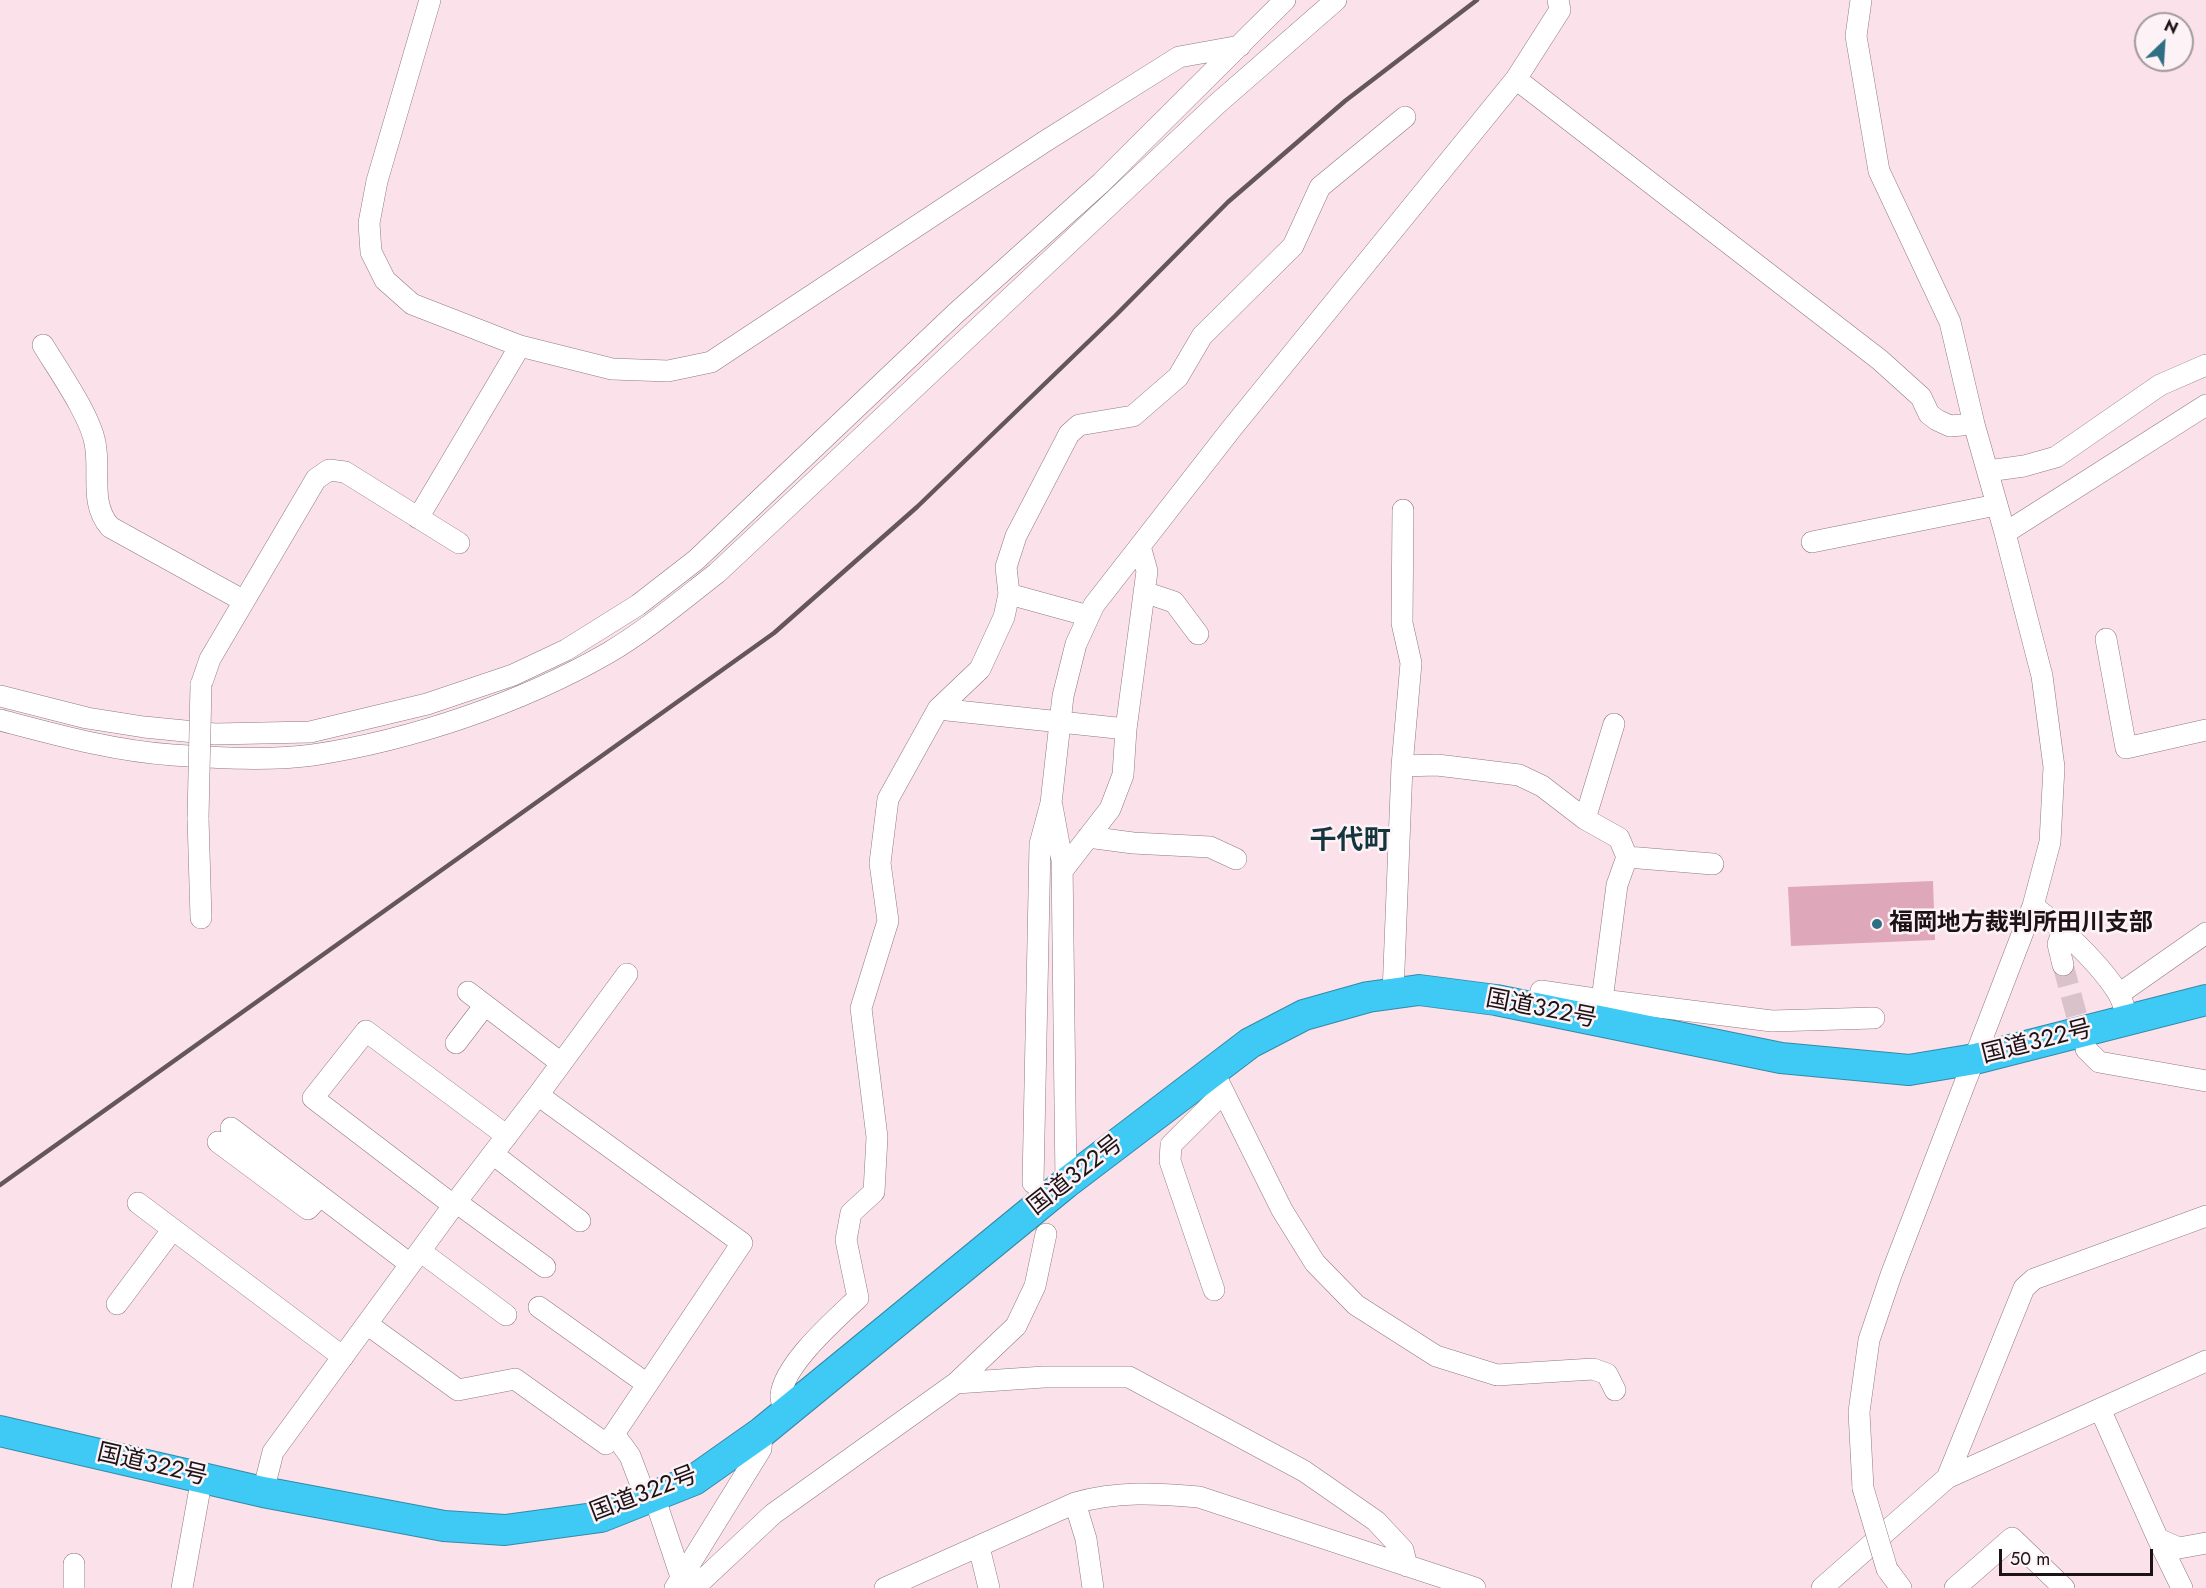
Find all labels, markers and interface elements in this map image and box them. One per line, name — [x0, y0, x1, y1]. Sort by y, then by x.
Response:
north arrow — [2134, 12, 2194, 72]
text: N — [2160, 14, 2182, 40]
district label: 千代町 — [1310, 826, 1390, 858]
place label: 福岡地方裁判所田川支部 — [1889, 910, 2153, 938]
marker: 福岡地方裁判所田川支部 — [1870, 917, 1884, 931]
street label: 国道322号 — [1483, 985, 1599, 1035]
street label: 国道322号 — [1979, 1015, 2095, 1071]
street label: 国道322号 — [1023, 1130, 1129, 1222]
street label: 国道322号 — [94, 1439, 210, 1493]
street label: 国道322号 — [586, 1461, 702, 1529]
scale bar — [2002, 1537, 2156, 1575]
text: 50 m — [2010, 1546, 2050, 1572]

